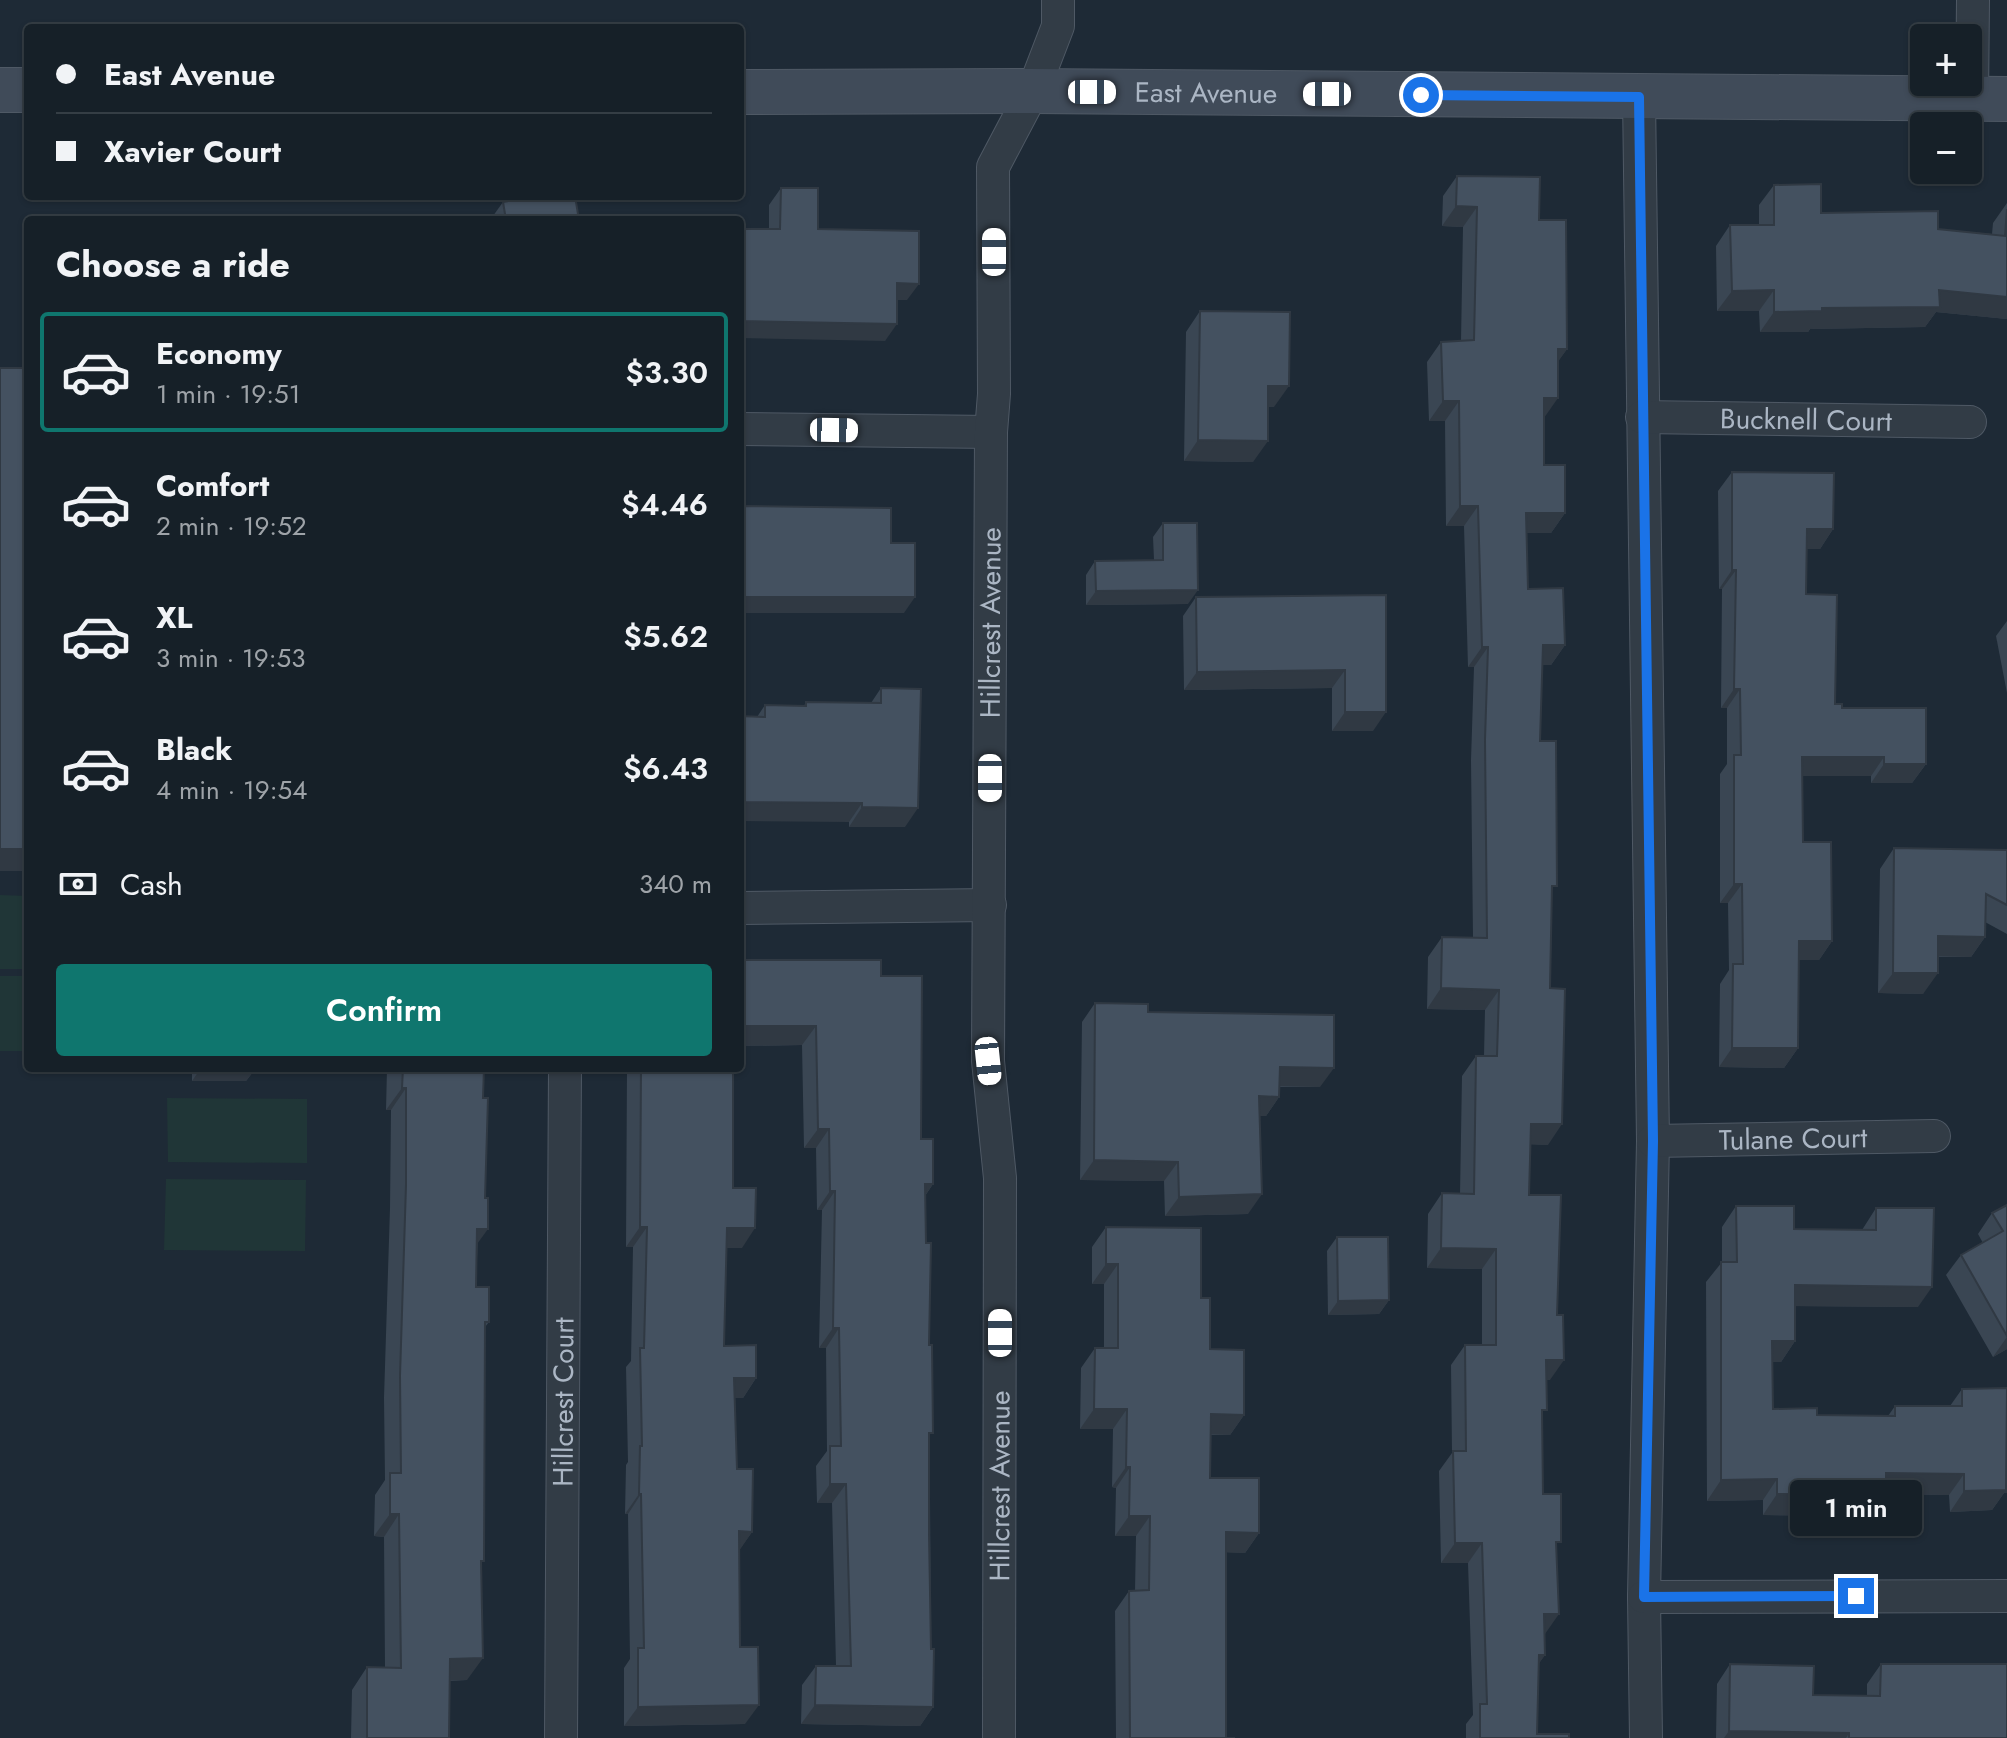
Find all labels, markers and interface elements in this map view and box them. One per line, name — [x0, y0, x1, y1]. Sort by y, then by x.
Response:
map controls — [1910, 24, 1982, 184]
button: + — [1910, 24, 1982, 96]
text: East Avenue — [104, 53, 275, 96]
street label: East Avenue — [1135, 71, 1277, 114]
route start — [1403, 77, 1439, 113]
car — [1068, 80, 1116, 104]
car — [1303, 82, 1351, 106]
button: − — [1910, 112, 1982, 184]
text: Xavier Court — [104, 130, 281, 173]
car — [982, 228, 1006, 276]
text: Choose a ride — [56, 238, 290, 290]
text: Economy — [156, 332, 282, 375]
icon: car — [60, 336, 132, 408]
text: $3.30 — [626, 351, 708, 394]
text: 1 min · 19:51 — [156, 375, 300, 413]
street label: Bucknell Court — [1720, 398, 1893, 441]
car — [810, 418, 858, 442]
text: Comfort — [156, 464, 269, 507]
icon: car — [60, 468, 132, 540]
text: $4.46 — [621, 483, 708, 526]
text: 2 min · 19:52 — [156, 507, 307, 545]
street label: Hillcrest Avenue — [969, 527, 1011, 718]
text: XL — [156, 596, 192, 639]
icon: car — [60, 600, 132, 672]
text: $5.62 — [624, 615, 708, 658]
text: 3 min · 19:53 — [156, 639, 305, 677]
text: Black — [156, 728, 232, 771]
icon: car — [60, 732, 132, 804]
text: $6.43 — [623, 747, 708, 790]
car — [978, 754, 1002, 802]
text: 4 min · 19:54 — [156, 771, 307, 809]
icon: cash — [56, 862, 100, 906]
text: Cash — [120, 863, 183, 906]
text: 340 m — [639, 865, 712, 903]
button: Confirm — [56, 964, 712, 1056]
car — [974, 1036, 1002, 1086]
street label: Tulane Court — [1718, 1117, 1868, 1160]
car — [988, 1309, 1012, 1357]
street label: Hillcrest Court — [542, 1317, 584, 1487]
street label: Hillcrest Avenue — [979, 1391, 1020, 1581]
callout: 1 min — [1790, 1480, 1922, 1536]
text: 1 min — [1824, 1489, 1888, 1527]
route end — [1838, 1578, 1874, 1614]

